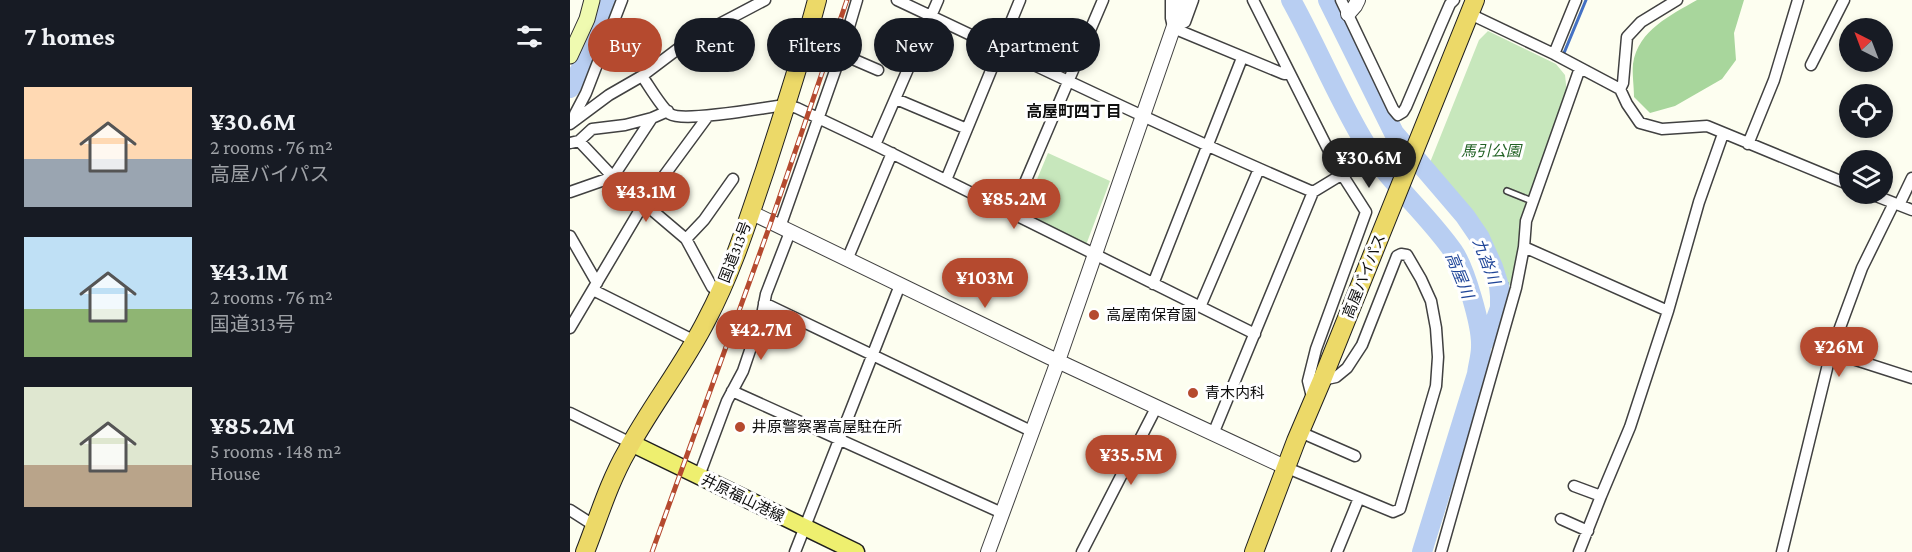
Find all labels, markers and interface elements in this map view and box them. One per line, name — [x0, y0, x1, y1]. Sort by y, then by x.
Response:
chip: Buy — [588, 18, 662, 72]
chip: Rent — [674, 18, 755, 72]
chip: Filters — [767, 18, 862, 72]
chip: New — [874, 18, 954, 72]
chip: Apartment — [966, 18, 1100, 72]
north arrow — [1839, 18, 1893, 72]
map controls — [1839, 18, 1893, 204]
icon: filters — [513, 20, 546, 53]
text: 7 homes — [24, 22, 115, 51]
button: locate — [1839, 84, 1893, 138]
district label: 高屋町四丁目 — [1026, 103, 1122, 120]
text: ¥30.6M — [210, 107, 296, 136]
icon: home — [72, 111, 144, 183]
text: 2 rooms · 76 m² — [210, 136, 333, 158]
pin: ¥30.6M — [1320, 138, 1418, 189]
park label: 馬引公園 — [1461, 143, 1523, 159]
text: ¥30.6M — [1336, 146, 1402, 168]
button: layers — [1839, 150, 1893, 204]
text: 高屋バイパス — [210, 163, 330, 185]
pin: ¥43.1M — [597, 172, 695, 223]
pin: ¥85.2M — [965, 179, 1063, 230]
text: ¥43.1M — [616, 180, 676, 202]
text: ¥85.2M — [981, 187, 1047, 209]
street label: 国道313号 — [716, 219, 754, 285]
street label: 高屋バイパス — [1340, 231, 1388, 321]
water label: 九沓川 — [1470, 236, 1504, 288]
water label: 高屋川 — [1443, 250, 1477, 302]
text: ¥43.1M — [210, 257, 288, 286]
pin: ¥103M — [943, 258, 1027, 309]
icon: home — [72, 261, 144, 333]
text: ¥103M — [956, 266, 1014, 288]
text: 2 rooms · 76 m² — [210, 286, 333, 308]
place label: 高屋南保育園 — [1106, 307, 1196, 323]
marker: 高屋南保育園 — [1087, 308, 1101, 322]
pin: ¥42.7M — [712, 310, 810, 361]
text: 国道313号 — [210, 313, 296, 335]
text: ¥42.7M — [730, 318, 792, 340]
pin: ¥26M — [1803, 327, 1875, 378]
text: ¥26M — [1814, 335, 1864, 357]
place label: 青木内科 — [1205, 385, 1265, 401]
marker: 青木内科 — [1186, 386, 1200, 400]
icon: home — [72, 411, 144, 483]
text: ¥85.2M — [210, 411, 295, 440]
place label: 井原警察署高屋駐在所 — [752, 418, 902, 435]
marker: 井原警察署高屋駐在所 — [733, 420, 747, 434]
pin: ¥35.5M — [1082, 435, 1180, 486]
text: 5 rooms · 148 m² — [210, 440, 341, 462]
text: ¥35.5M — [1099, 443, 1163, 465]
text: House — [210, 462, 260, 484]
street label: 井原福山港線 — [699, 470, 787, 525]

